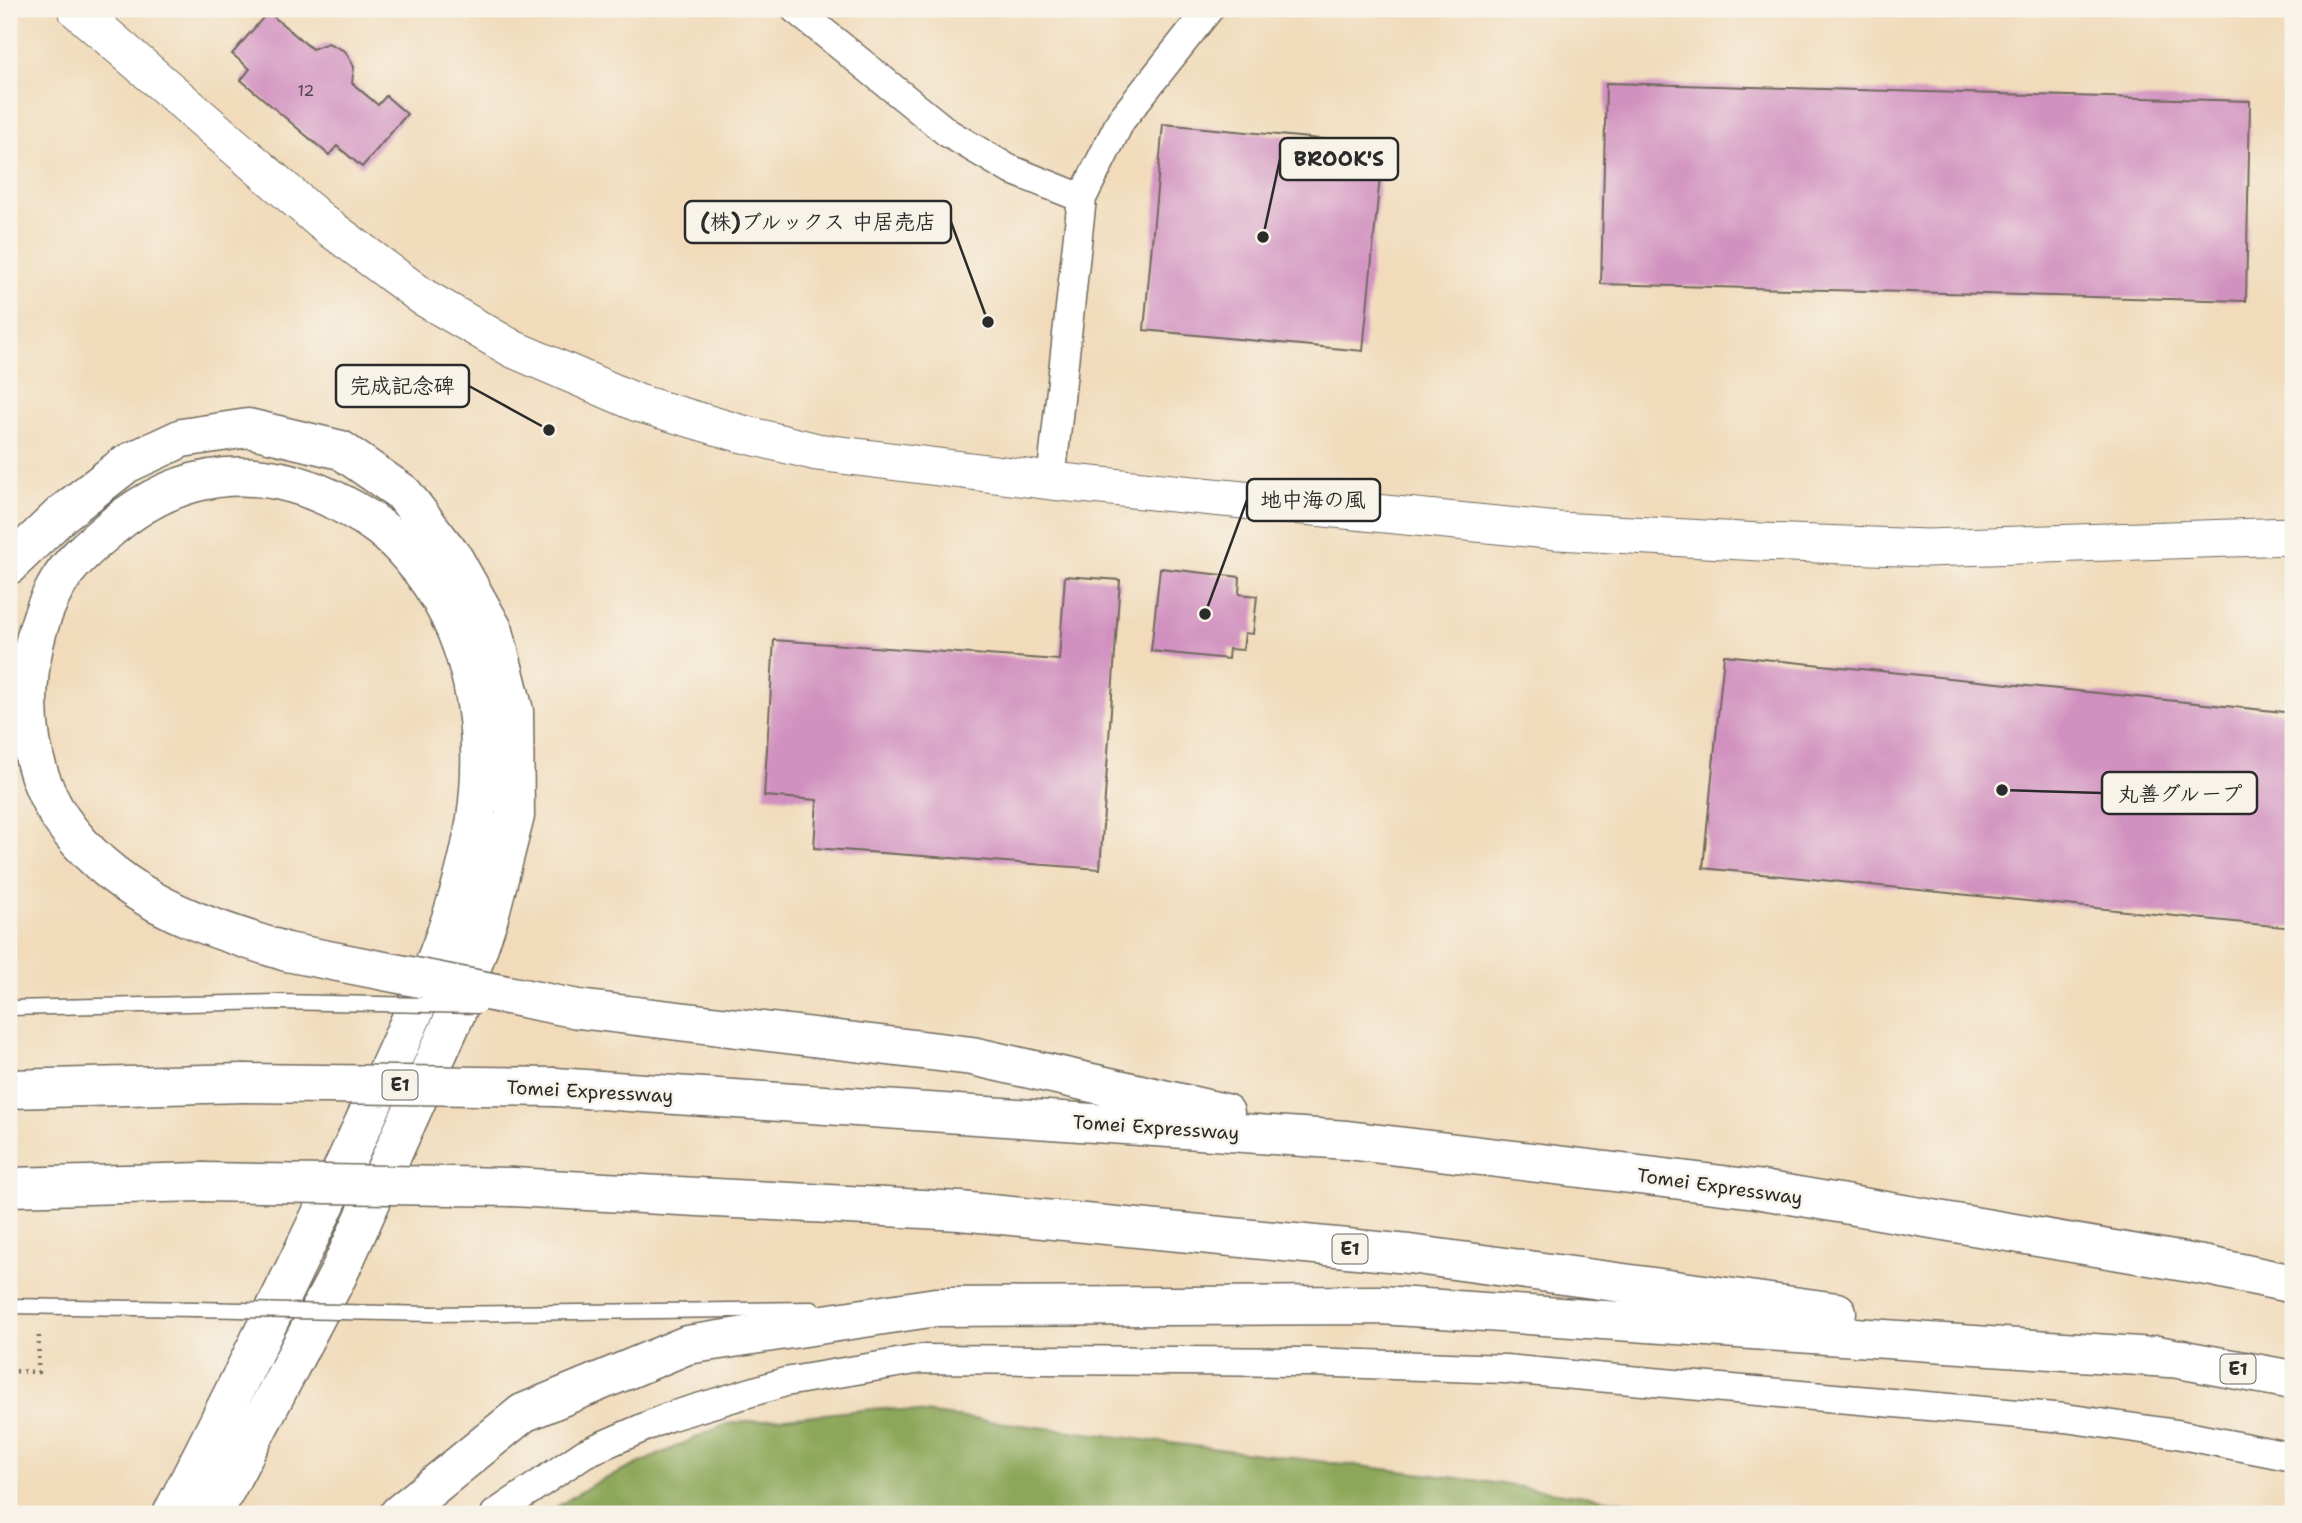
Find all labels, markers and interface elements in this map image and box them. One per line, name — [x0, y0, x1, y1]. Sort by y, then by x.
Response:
house number: 12 — [297, 80, 315, 101]
callout: BROOK'S — [1280, 138, 1398, 180]
text: BROOK'S — [1294, 145, 1384, 173]
callout: (株)ブルックス 中居売店 — [685, 201, 951, 243]
text: (株)ブルックス 中居売店 — [700, 208, 936, 236]
callout: 完成記念碑 — [336, 365, 469, 407]
text: 完成記念碑 — [350, 372, 455, 400]
callout: 地中海の風 — [1247, 479, 1380, 521]
text: 地中海の風 — [1261, 486, 1366, 514]
callout: 丸善グループ — [2102, 772, 2257, 814]
text: 丸善グループ — [2118, 780, 2242, 808]
road number: E1 — [382, 1070, 418, 1100]
street label: Tomei Expressway — [506, 1075, 674, 1108]
street label: Tomei Expressway — [1072, 1109, 1240, 1146]
street label: Tomei Expressway — [1636, 1163, 1804, 1210]
road number: E1 — [1332, 1234, 1368, 1264]
road number: E1 — [2220, 1354, 2256, 1384]

